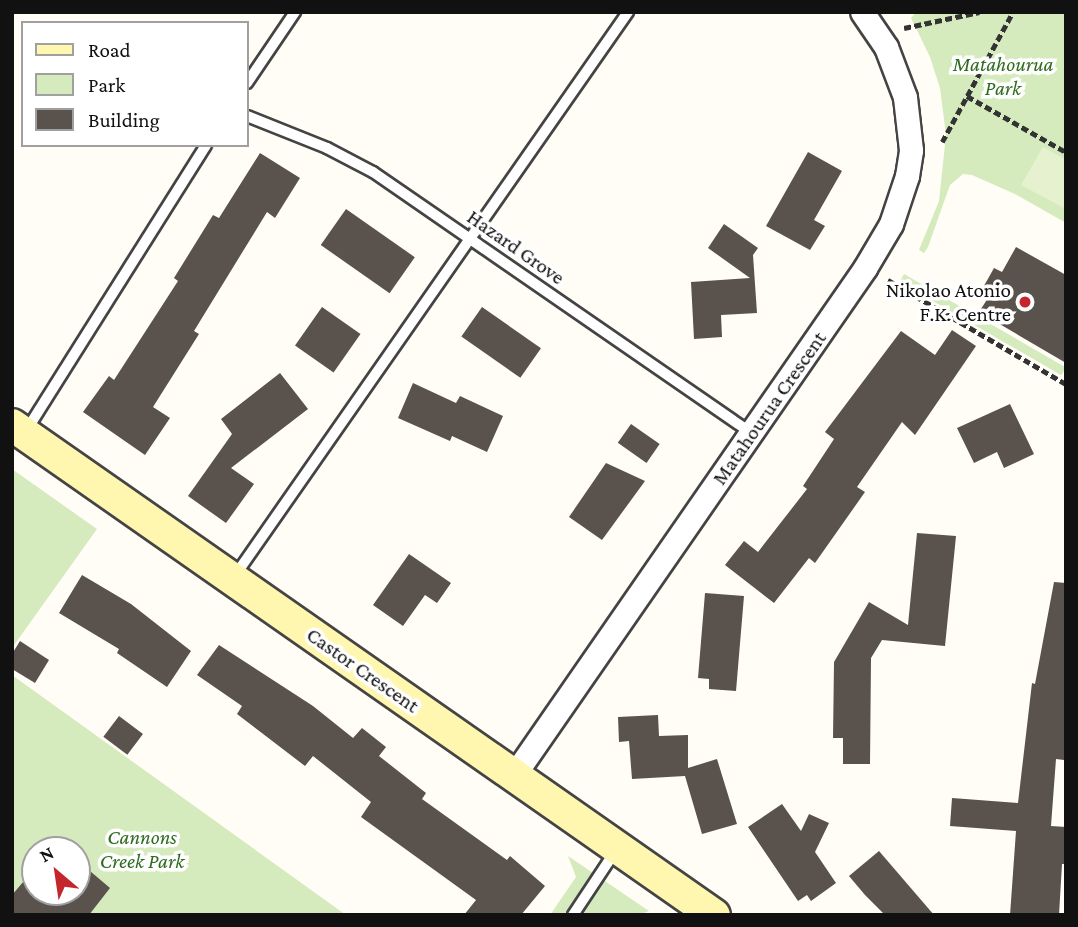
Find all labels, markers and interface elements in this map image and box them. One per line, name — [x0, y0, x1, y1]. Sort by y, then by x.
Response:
legend — [21, 21, 248, 147]
text: Road — [88, 38, 131, 62]
park label: Matahourua Park — [953, 51, 1053, 101]
text: Park — [88, 73, 125, 97]
text: Building — [88, 108, 160, 132]
street label: Hazard Grove — [462, 204, 570, 290]
place label: Nikolao Atonio F.K. Centre — [886, 277, 1011, 327]
marker: Nikolao Atonio F.K. Centre — [1017, 294, 1033, 310]
street label: Matahourua Crescent — [707, 326, 831, 490]
street label: Castor Crescent — [302, 622, 424, 718]
park label: Cannons Creek Park — [100, 824, 184, 874]
north arrow — [21, 836, 91, 906]
text: N — [36, 842, 57, 866]

